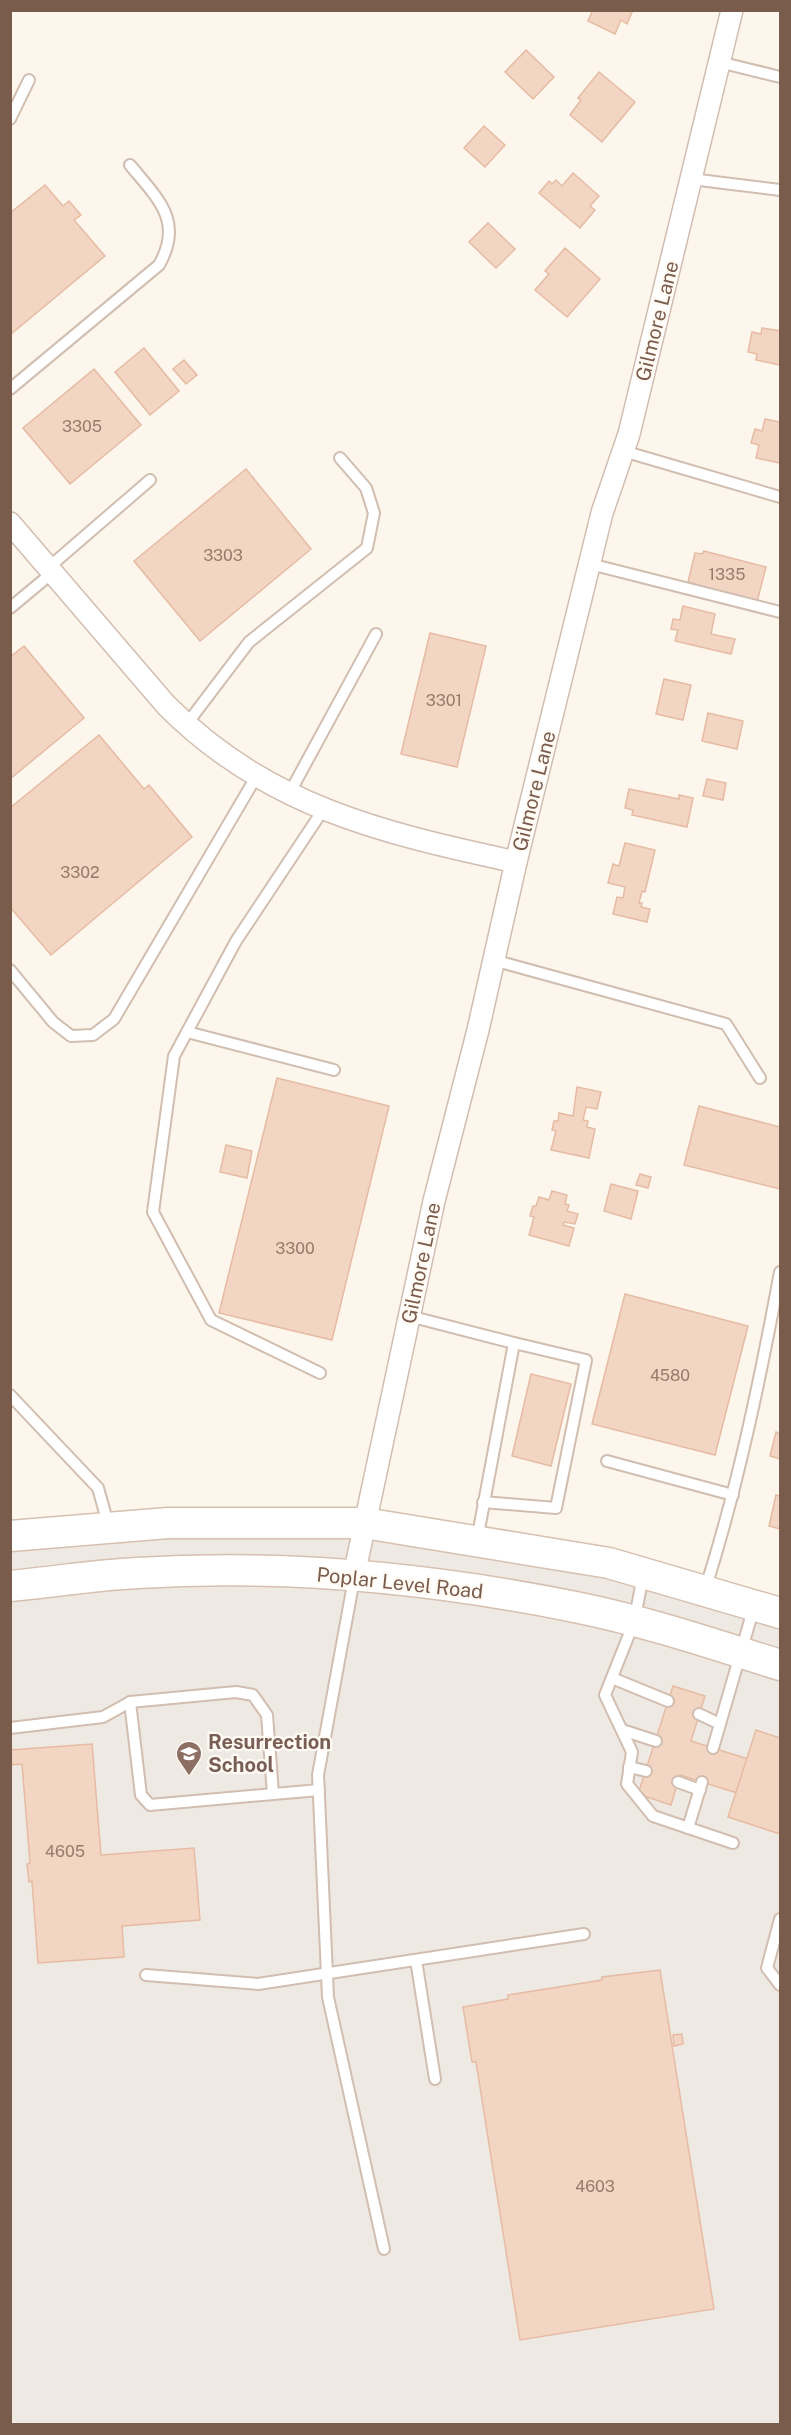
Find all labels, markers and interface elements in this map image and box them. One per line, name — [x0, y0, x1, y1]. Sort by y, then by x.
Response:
street label: Gilmore Lane — [630, 258, 684, 384]
house number: 3305 — [62, 417, 102, 436]
house number: 3303 — [203, 546, 243, 565]
house number: 1335 — [709, 565, 745, 584]
house number: 3301 — [426, 691, 462, 710]
street label: Gilmore Lane — [507, 728, 561, 854]
house number: 3302 — [60, 863, 100, 882]
street label: Gilmore Lane — [396, 1200, 446, 1326]
house number: 3300 — [275, 1239, 315, 1258]
house number: 4580 — [650, 1366, 690, 1385]
street label: Poplar Level Road — [316, 1562, 484, 1604]
place label: Resurrection School — [208, 1730, 331, 1777]
school or university icon: Resurrection School — [174, 1739, 204, 1777]
house number: 4605 — [45, 1842, 85, 1861]
house number: 4603 — [575, 2177, 615, 2196]

